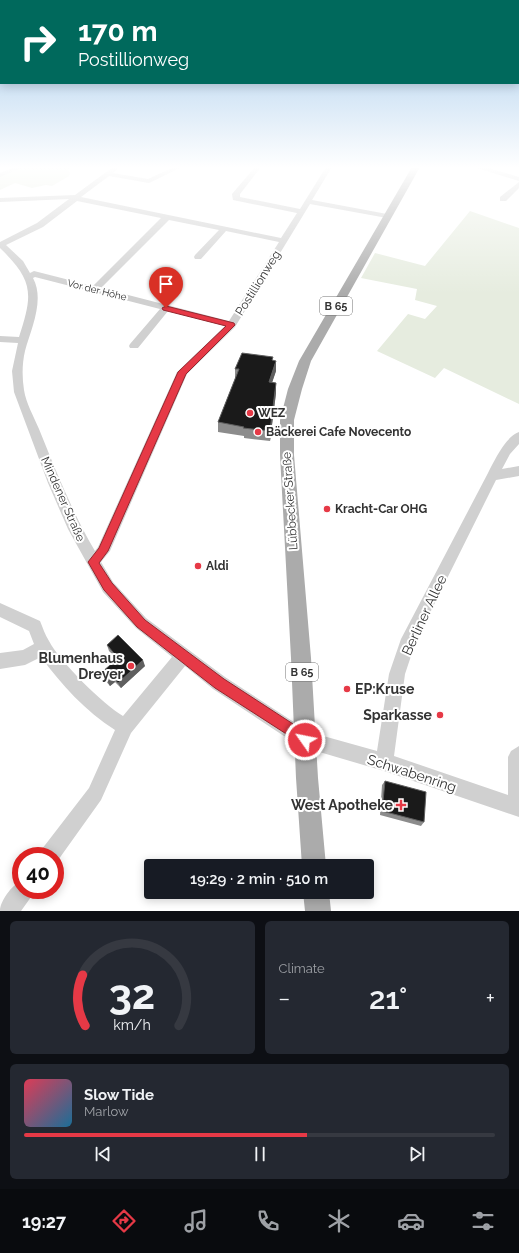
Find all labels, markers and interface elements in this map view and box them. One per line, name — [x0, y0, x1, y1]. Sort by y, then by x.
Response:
text: 170 m — [78, 15, 158, 48]
icon: right — [12, 16, 64, 68]
text: Postillionweg — [78, 49, 189, 70]
street label: Postillionweg — [232, 248, 284, 318]
pin — [149, 267, 183, 308]
icon: arrive — [155, 273, 177, 295]
street label: Vor der Höhe — [66, 277, 128, 303]
road number: B 65 — [320, 297, 352, 315]
place label: WEZ — [258, 406, 286, 420]
marker: WEZ — [245, 408, 255, 418]
place label: Bäckerei Cafe Novecento — [266, 425, 411, 439]
marker: Bäckerei Cafe Novecento — [253, 427, 263, 437]
street label: Lübbecker Straße — [280, 452, 300, 550]
street label: Mindener Straße — [38, 454, 88, 544]
place label: Kracht-Car OHG — [335, 502, 428, 516]
marker: Kracht-Car OHG — [322, 504, 332, 514]
place label: Aldi — [206, 559, 229, 573]
marker: Aldi — [193, 561, 203, 571]
street label: Berliner Allee — [398, 572, 450, 658]
place label: Blumenhaus Dreyer — [38, 650, 124, 682]
marker: Blumenhaus Dreyer — [126, 661, 136, 671]
road number: B 65 — [286, 663, 318, 681]
place label: EP:Kruse — [355, 681, 415, 697]
marker: EP:Kruse — [342, 684, 352, 694]
place label: Sparkasse — [363, 707, 433, 723]
marker: Sparkasse — [435, 710, 445, 720]
position arrow — [284, 719, 326, 761]
street label: Schwabenring — [365, 751, 459, 795]
place label: West Apotheke — [291, 797, 394, 813]
marker: West Apotheke — [396, 800, 406, 810]
speed limit sign: 40 — [12, 847, 64, 899]
text: 19:29 · 2 min · 510 m — [190, 870, 328, 888]
text: Climate — [279, 961, 325, 976]
text: 32 — [109, 969, 156, 1018]
text: 21° — [369, 981, 407, 1016]
text: − — [279, 985, 290, 1011]
text: + — [486, 985, 495, 1011]
text: km/h — [113, 1016, 151, 1032]
text: Slow Tide — [84, 1086, 154, 1104]
text: Marlow — [84, 1104, 129, 1119]
icon: previous — [92, 1143, 114, 1165]
icon: pause — [249, 1143, 271, 1165]
icon: next — [406, 1143, 428, 1165]
icon: directions — [110, 1207, 138, 1235]
icon: music — [182, 1207, 210, 1235]
icon: phone — [254, 1207, 282, 1235]
icon: climate — [325, 1207, 353, 1235]
icon: car — [397, 1207, 425, 1235]
icon: filters — [469, 1207, 497, 1235]
text: 19:27 — [22, 1211, 66, 1232]

